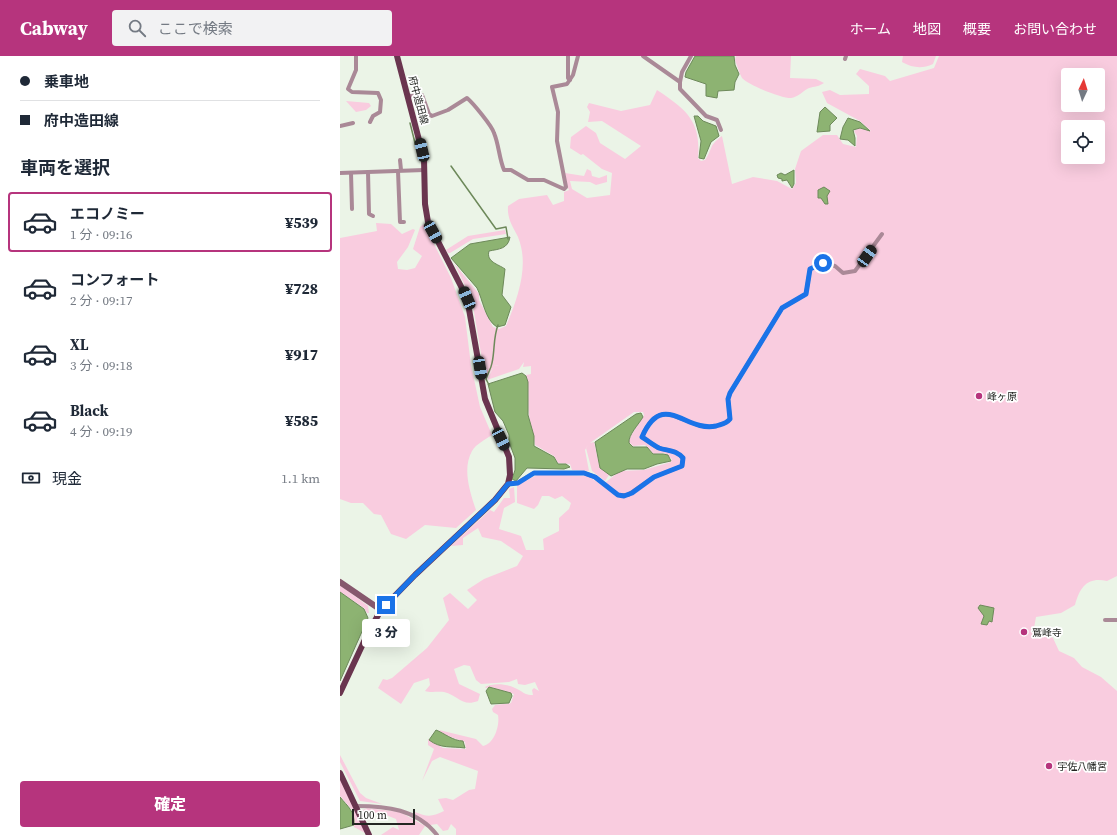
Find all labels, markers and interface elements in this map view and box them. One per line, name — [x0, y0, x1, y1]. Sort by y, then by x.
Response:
search box — [112, 10, 392, 46]
text: Cabway — [20, 15, 88, 41]
icon: search — [126, 17, 148, 39]
text: ここで検索 — [158, 18, 233, 39]
text: ホーム — [849, 19, 891, 39]
text: 地図 — [913, 19, 941, 39]
text: 概要 — [963, 19, 991, 39]
text: お問い合わせ — [1013, 19, 1097, 39]
north arrow — [1061, 68, 1105, 112]
map controls — [1061, 68, 1105, 164]
text: 乗車地 — [44, 71, 89, 92]
street label: 府中造田線 — [406, 74, 431, 126]
text: 府中造田線 — [44, 110, 119, 131]
button: locate — [1061, 120, 1105, 164]
car — [413, 137, 431, 163]
text: 車両を選択 — [20, 155, 110, 180]
text: エコノミー — [70, 203, 145, 224]
icon: car — [22, 204, 58, 240]
text: ¥539 — [285, 212, 318, 233]
car — [422, 219, 444, 245]
text: 1 分 · 09:16 — [70, 226, 132, 243]
car — [855, 243, 879, 269]
route start — [814, 254, 832, 272]
text: コンフォート — [70, 269, 160, 290]
icon: car — [22, 270, 58, 306]
text: ¥728 — [285, 278, 318, 299]
car — [457, 285, 477, 311]
text: 2 分 · 09:17 — [70, 292, 132, 309]
text: XL — [70, 334, 89, 355]
icon: car — [22, 336, 58, 372]
text: ¥917 — [285, 344, 318, 365]
car — [472, 355, 488, 381]
text: 3 分 · 09:18 — [70, 357, 132, 374]
place label: 峰ヶ原 — [987, 390, 1017, 403]
marker: 峰ヶ原 — [974, 391, 984, 401]
text: Black — [70, 400, 109, 421]
icon: car — [22, 402, 58, 438]
text: ¥585 — [285, 410, 318, 431]
text: 4 分 · 09:19 — [70, 423, 132, 440]
car — [490, 426, 512, 452]
icon: cash — [20, 467, 42, 489]
text: 現金 — [52, 468, 82, 489]
text: 1.1 km — [281, 470, 320, 487]
route end — [377, 596, 395, 614]
callout: 3 分 — [362, 619, 410, 647]
text: 3 分 — [375, 624, 397, 641]
place label: 鷲峰寺 — [1032, 626, 1062, 639]
marker: 鷲峰寺 — [1019, 627, 1029, 637]
place label: 宇佐八幡宮 — [1057, 760, 1107, 773]
marker: 宇佐八幡宮 — [1044, 761, 1054, 771]
button: 確定 — [20, 781, 320, 827]
scale bar — [352, 807, 415, 826]
text: 100 m — [358, 808, 387, 823]

